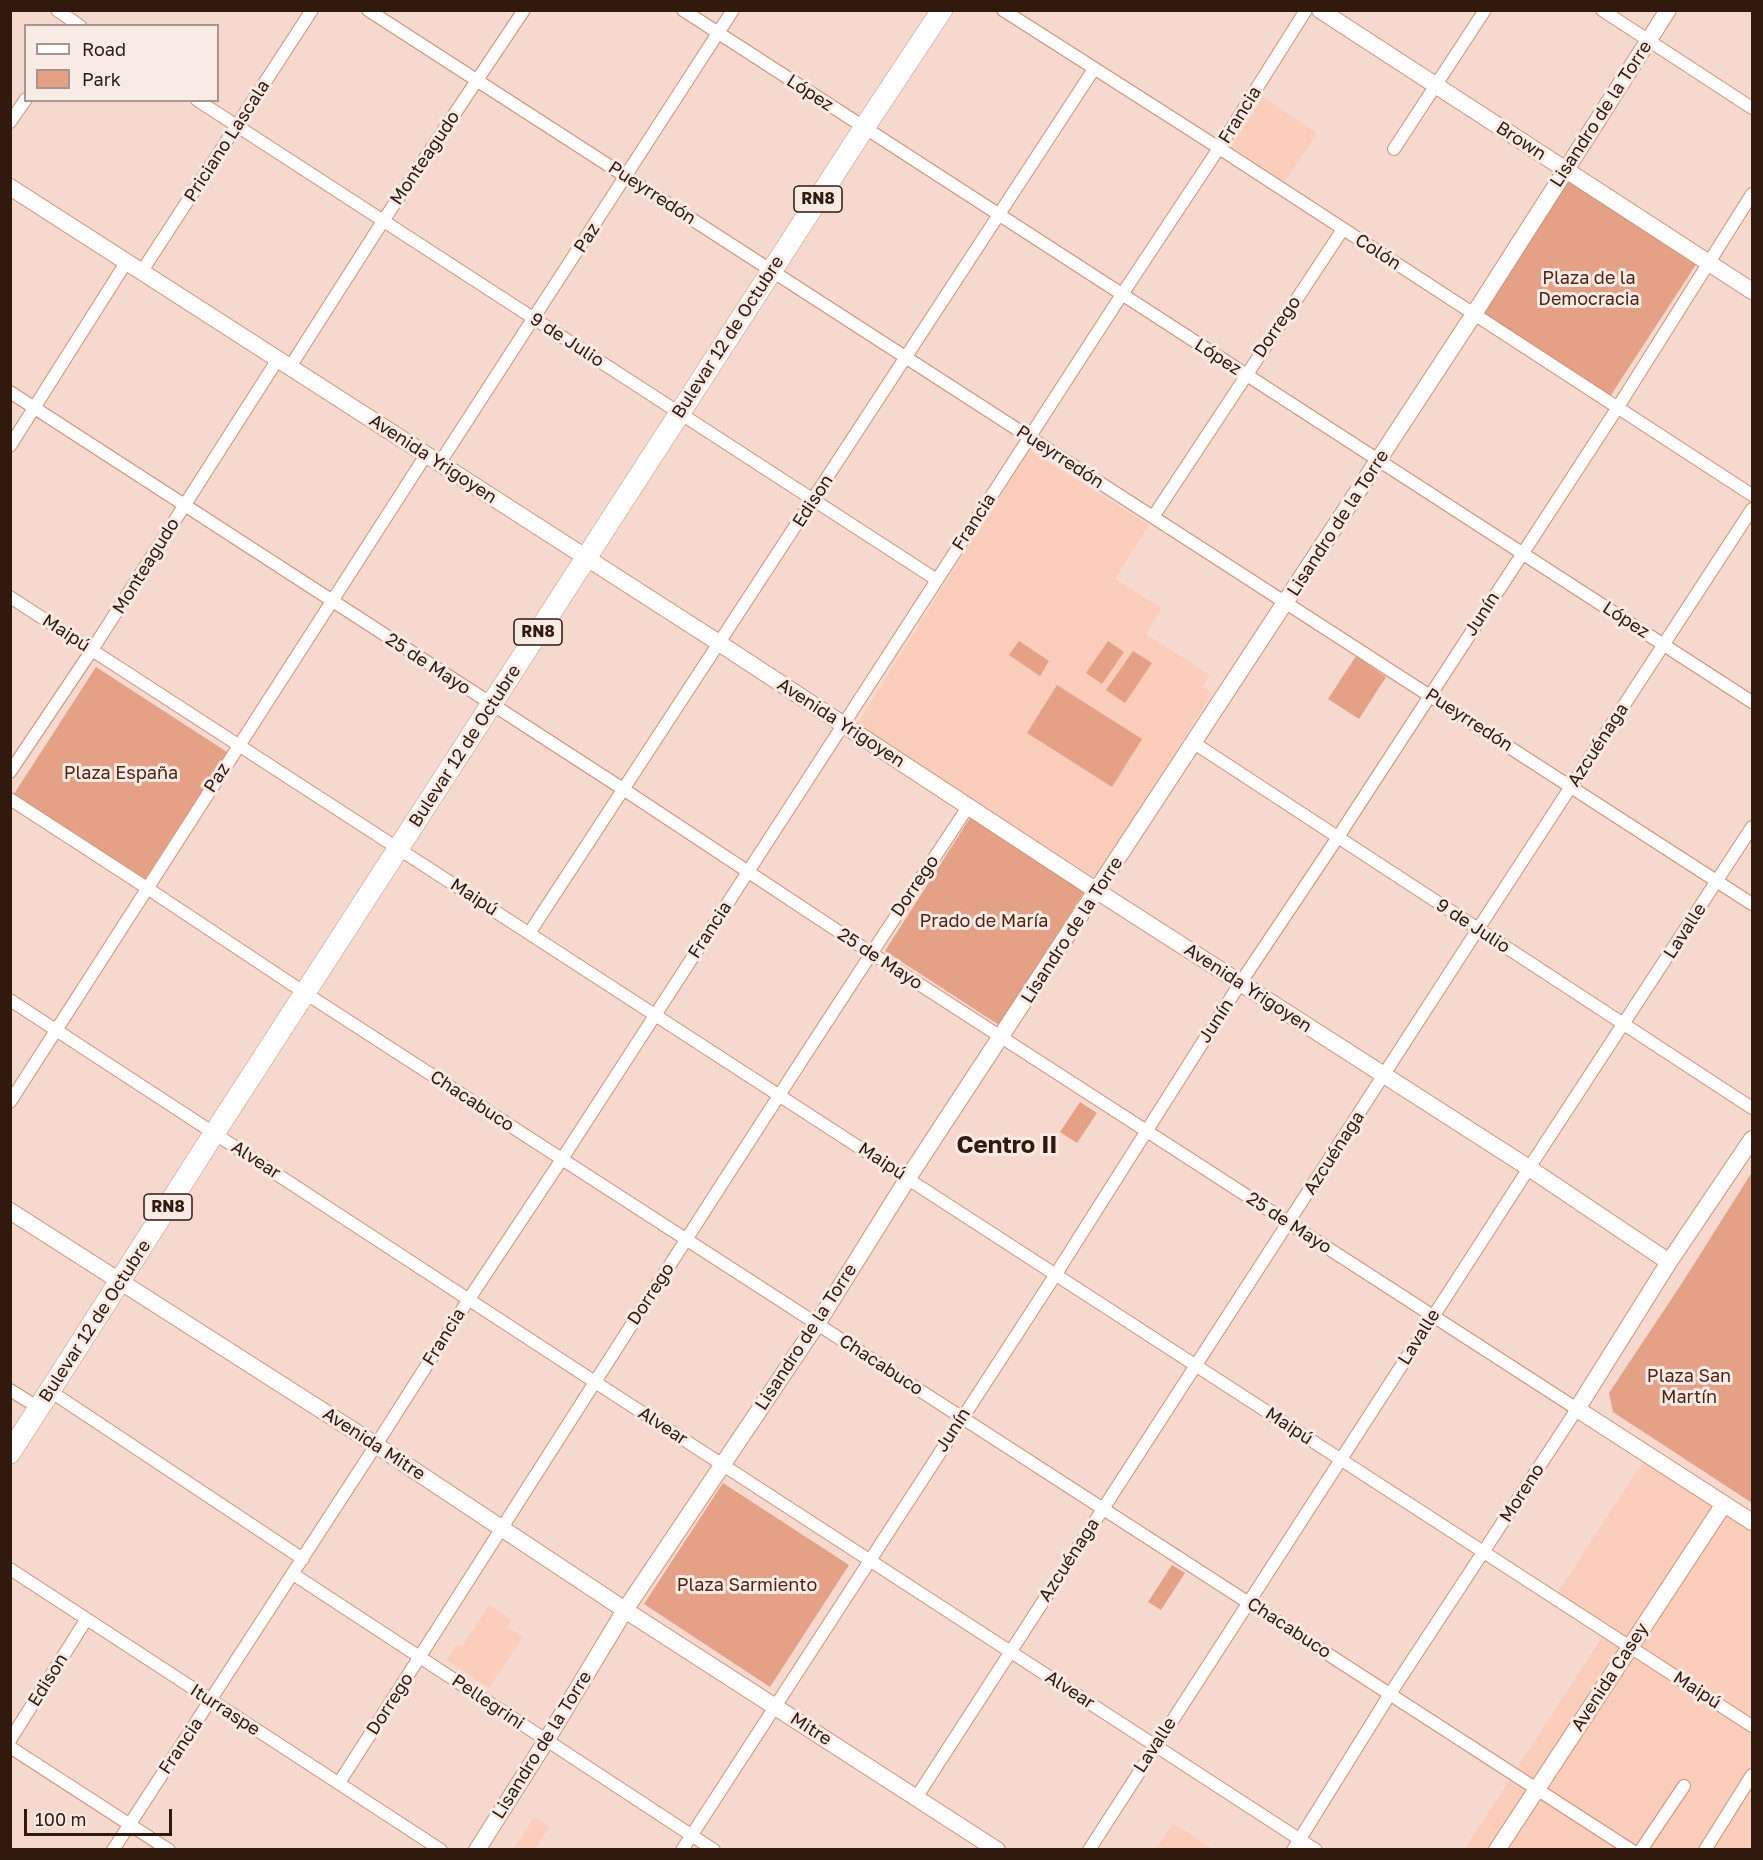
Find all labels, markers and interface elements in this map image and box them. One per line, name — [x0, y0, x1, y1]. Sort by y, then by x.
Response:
legend — [24, 24, 219, 102]
street label: Lisandro de la Torre — [1546, 37, 1656, 191]
text: Road — [82, 38, 126, 60]
text: Park — [82, 68, 121, 90]
street label: López — [782, 70, 838, 116]
street label: Priciano Lascala — [180, 76, 274, 206]
street label: Francia — [1214, 82, 1266, 148]
street label: Monteagudo — [386, 107, 464, 209]
street label: Brown — [1492, 117, 1550, 165]
street label: Pueyrredón — [604, 157, 700, 229]
road number: RN8 — [794, 186, 842, 212]
street label: Paz — [570, 219, 604, 257]
street label: Colón — [1351, 229, 1405, 275]
street label: Bulevar 12 de Octubre — [667, 252, 789, 422]
park label: Plaza de la Democracia — [1538, 267, 1640, 310]
street label: Dorrego — [1249, 292, 1305, 362]
street label: 9 de Julio — [526, 308, 608, 372]
street label: López — [1190, 334, 1246, 380]
street label: Avenida Yrigoyen — [365, 410, 501, 508]
street label: Pueyrredón — [1012, 421, 1108, 493]
street label: Lisandro de la Torre — [1283, 446, 1393, 600]
street label: Edison — [788, 471, 838, 531]
street label: Francia — [948, 489, 1000, 555]
street label: Monteagudo — [108, 514, 184, 618]
street label: Junín — [1460, 588, 1504, 640]
street label: López — [1598, 597, 1654, 643]
street label: Maipú — [38, 610, 94, 656]
road number: RN8 — [514, 619, 562, 645]
street label: 25 de Mayo — [381, 628, 475, 700]
street label: Bulevar 12 de Octubre — [404, 661, 526, 831]
street label: Avenida Yrigoyen — [773, 674, 909, 772]
street label: Pueyrredón — [1421, 684, 1517, 756]
street label: Azcuénaga — [1563, 699, 1633, 791]
street label: Paz — [200, 759, 234, 797]
park label: Plaza España — [64, 762, 178, 784]
street label: Dorrego — [887, 851, 943, 921]
street label: Lisandro de la Torre — [1017, 853, 1127, 1007]
street label: Maipú — [446, 874, 502, 920]
street label: 9 de Julio — [1432, 894, 1514, 958]
street label: Francia — [684, 897, 736, 963]
street label: Lavalle — [1659, 899, 1711, 963]
park label: Prado de María — [920, 910, 1048, 932]
street label: 25 de Mayo — [833, 923, 927, 995]
street label: Avenida Yrigoyen — [1180, 939, 1316, 1037]
street label: Junín — [1194, 995, 1238, 1047]
street label: Chacabuco — [426, 1066, 518, 1136]
street label: Azcuénaga — [1299, 1107, 1369, 1199]
district label: Centro II — [956, 1131, 1058, 1159]
street label: Alvear — [227, 1136, 285, 1184]
street label: Maipú — [854, 1138, 910, 1184]
street label: 25 de Mayo — [1242, 1187, 1336, 1259]
road number: RN8 — [144, 1194, 192, 1220]
street label: Bulevar 12 de Octubre — [34, 1236, 156, 1406]
street label: Dorrego — [623, 1259, 679, 1329]
street label: Lisandro de la Torre — [751, 1260, 861, 1414]
street label: Francia — [418, 1304, 470, 1370]
street label: Lavalle — [1393, 1305, 1445, 1369]
street label: Chacabuco — [835, 1330, 927, 1400]
park label: Plaza San Martín — [1647, 1365, 1731, 1408]
street label: Alvear — [634, 1402, 692, 1450]
street label: Avenida Mitre — [319, 1403, 429, 1485]
street label: Maipú — [1261, 1403, 1317, 1449]
street label: Junín — [931, 1404, 975, 1456]
street label: Moreno — [1495, 1460, 1549, 1526]
street label: Azcuénaga — [1034, 1514, 1104, 1606]
park label: Plaza Sarmiento — [677, 1574, 817, 1596]
street label: Chacabuco — [1243, 1593, 1335, 1663]
street label: Avenida Casey — [1567, 1619, 1653, 1735]
street label: Edison — [23, 1650, 73, 1710]
street label: Alvear — [1041, 1666, 1099, 1714]
street label: Lisandro de la Torre — [488, 1667, 596, 1823]
street label: Maipú — [1669, 1667, 1725, 1713]
street label: Dorrego — [362, 1669, 418, 1739]
street label: Pellegrini — [448, 1670, 528, 1734]
street label: Iturraspe — [186, 1679, 264, 1741]
street label: Mitre — [786, 1708, 836, 1750]
street label: Lavalle — [1129, 1713, 1181, 1777]
street label: Francia — [154, 1714, 208, 1778]
scale bar — [27, 1797, 176, 1835]
text: 100 m — [35, 1808, 86, 1830]

